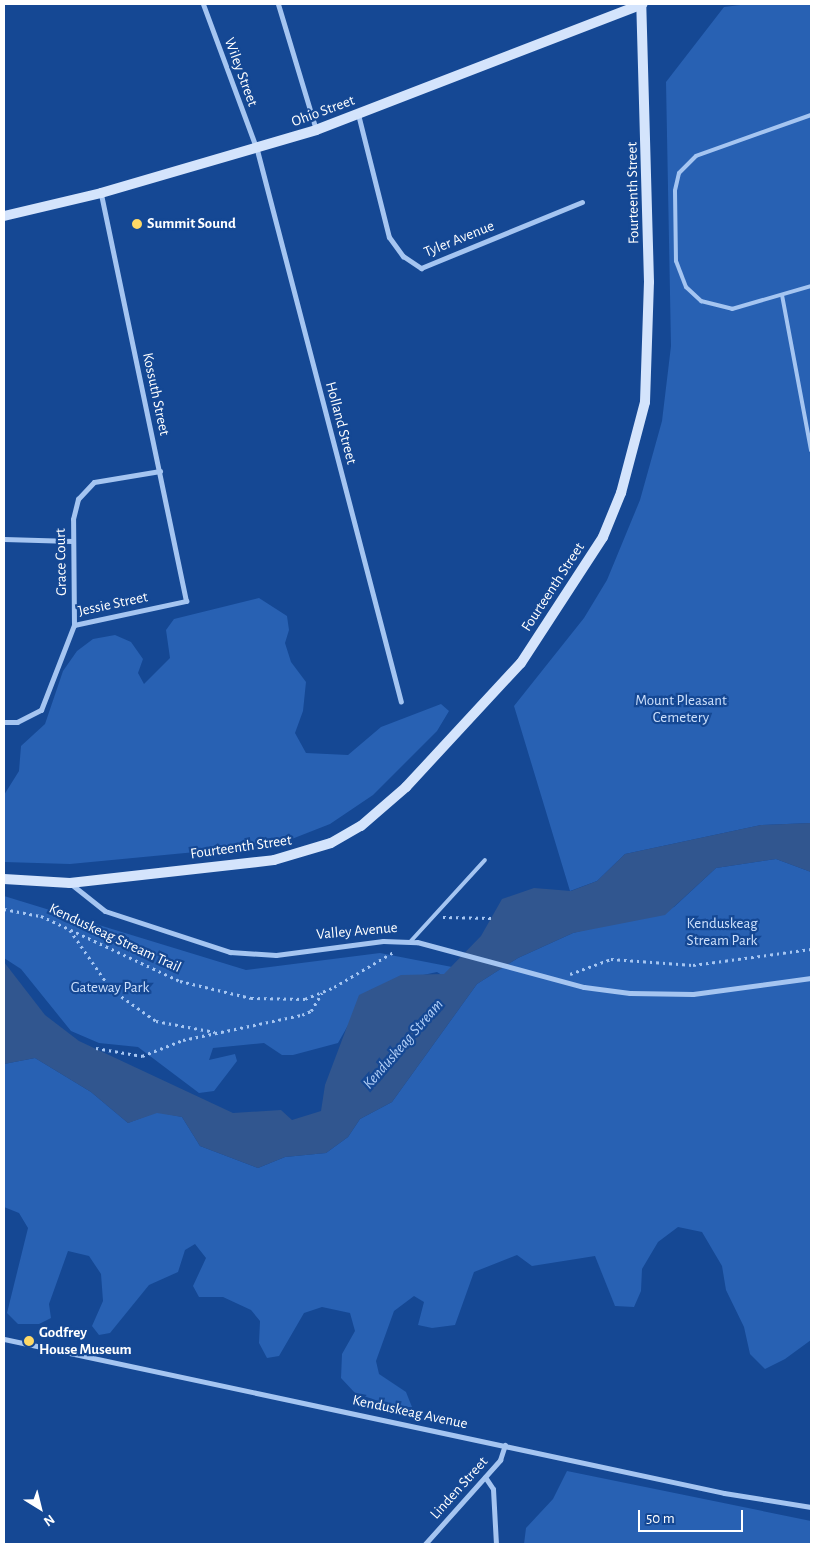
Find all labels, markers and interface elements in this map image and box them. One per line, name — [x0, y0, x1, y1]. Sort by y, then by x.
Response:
street label: Wiley Street — [220, 35, 262, 109]
street label: Ohio Street — [289, 91, 357, 131]
street label: Fourteenth Street — [623, 142, 643, 244]
place label: Summit Sound — [147, 215, 236, 233]
street label: Tyler Avenue — [421, 217, 497, 261]
marker: Summit Sound — [131, 218, 143, 230]
street label: Kossuth Street — [138, 351, 174, 437]
street label: Holland Street — [321, 380, 361, 466]
street label: Grace Court — [51, 528, 71, 596]
street label: Fourteenth Street — [518, 539, 588, 635]
street label: Jessie Street — [77, 588, 149, 620]
park label: Mount Pleasant Cemetery — [635, 691, 727, 726]
street label: Fourteenth Street — [189, 831, 293, 863]
street label: Kenduskeag Stream Trail — [46, 899, 184, 977]
park label: Kenduskeag Stream Park — [686, 914, 758, 949]
street label: Valley Avenue — [316, 918, 398, 944]
park label: Gateway Park — [71, 979, 149, 997]
water label: Kenduskeag Stream — [359, 995, 447, 1093]
place label: Godfrey House Museum — [39, 1323, 132, 1358]
marker: Godfrey House Museum — [23, 1335, 35, 1347]
street label: Kenduskeag Avenue — [351, 1391, 469, 1433]
street label: Linden Street — [426, 1453, 492, 1523]
north arrow — [15, 1483, 65, 1533]
scale bar — [640, 1500, 745, 1532]
text: 50 m — [646, 1511, 675, 1526]
text: N — [41, 1512, 57, 1529]

